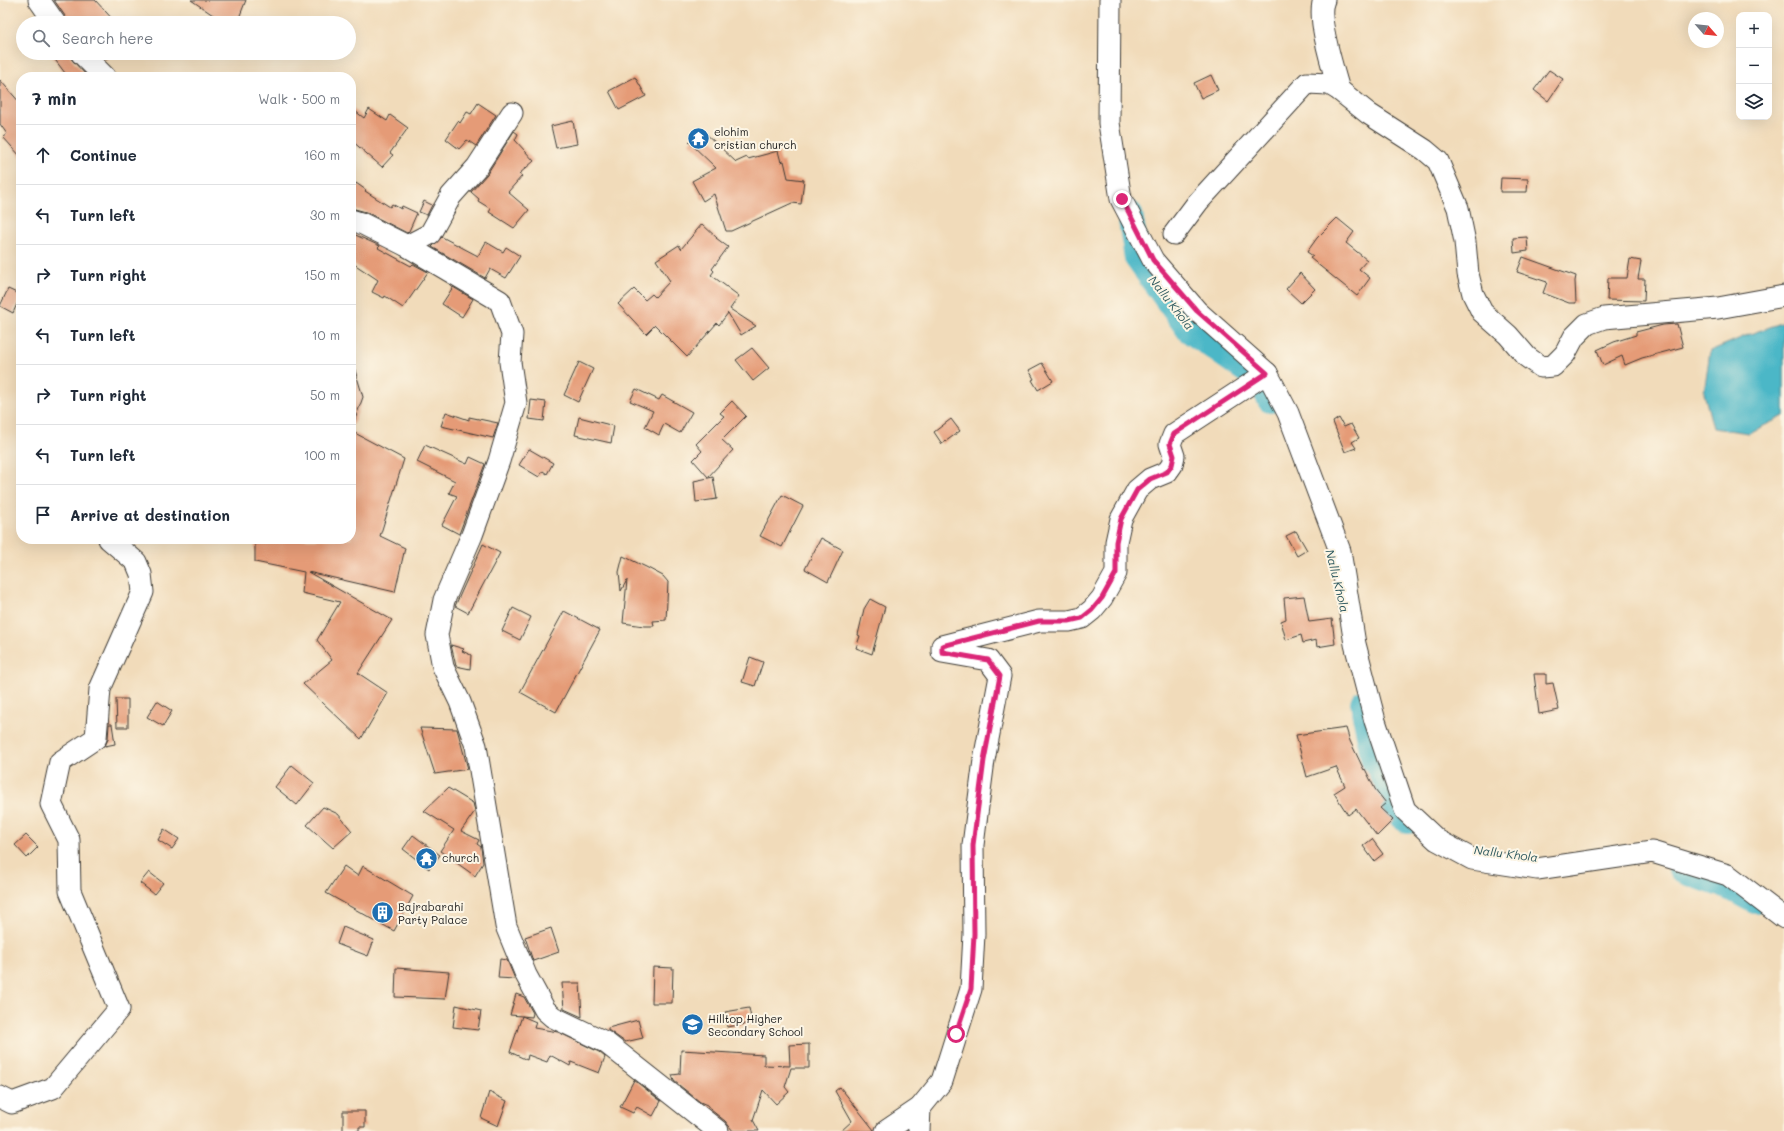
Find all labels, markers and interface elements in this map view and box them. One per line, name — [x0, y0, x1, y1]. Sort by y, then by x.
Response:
north arrow — [1688, 12, 1724, 48]
map controls — [1736, 12, 1772, 120]
button: + — [1736, 12, 1772, 48]
search box — [16, 16, 356, 60]
icon: search — [30, 27, 52, 49]
text: Search here — [62, 28, 153, 48]
button: − — [1736, 48, 1772, 84]
button: layers — [1736, 84, 1772, 120]
text: 7 min — [32, 87, 77, 109]
text: Walk · 500 m — [258, 90, 340, 107]
place label: elohim cristian church — [714, 124, 796, 152]
temple icon: elohim cristian church — [685, 125, 711, 151]
icon: ahead — [32, 144, 54, 166]
text: Continue — [70, 145, 137, 165]
text: 160 m — [304, 146, 340, 163]
route end — [1113, 190, 1131, 208]
icon: left — [32, 204, 54, 226]
text: Turn left — [70, 205, 135, 225]
text: 30 m — [310, 206, 340, 223]
icon: right — [32, 264, 54, 286]
text: Turn right — [70, 265, 147, 285]
text: 150 m — [304, 266, 340, 283]
water label: Nallu Khola — [1146, 272, 1198, 333]
icon: left — [32, 324, 54, 346]
text: Turn left — [70, 325, 135, 345]
text: 10 m — [312, 326, 340, 343]
icon: right — [32, 384, 54, 406]
text: Turn right — [70, 385, 147, 405]
text: 50 m — [310, 386, 340, 403]
icon: left — [32, 444, 54, 466]
text: Turn left — [70, 445, 135, 465]
text: 100 m — [304, 446, 340, 463]
icon: arrive — [32, 504, 54, 526]
text: Arrive at destination — [70, 505, 230, 525]
water label: Nallu Khola — [1322, 548, 1354, 614]
water label: Nallu Khola — [1473, 841, 1539, 865]
temple icon: church — [413, 845, 439, 871]
place label: church — [442, 850, 479, 865]
place label: Bajrabarahi Party Palace — [398, 899, 468, 927]
building icon: Bajrabarahi Party Palace — [370, 900, 396, 926]
place label: Hilltop Higher Secondary School — [708, 1011, 803, 1039]
school or university icon: Hilltop Higher Secondary School — [679, 1012, 705, 1038]
route start — [947, 1025, 965, 1043]

